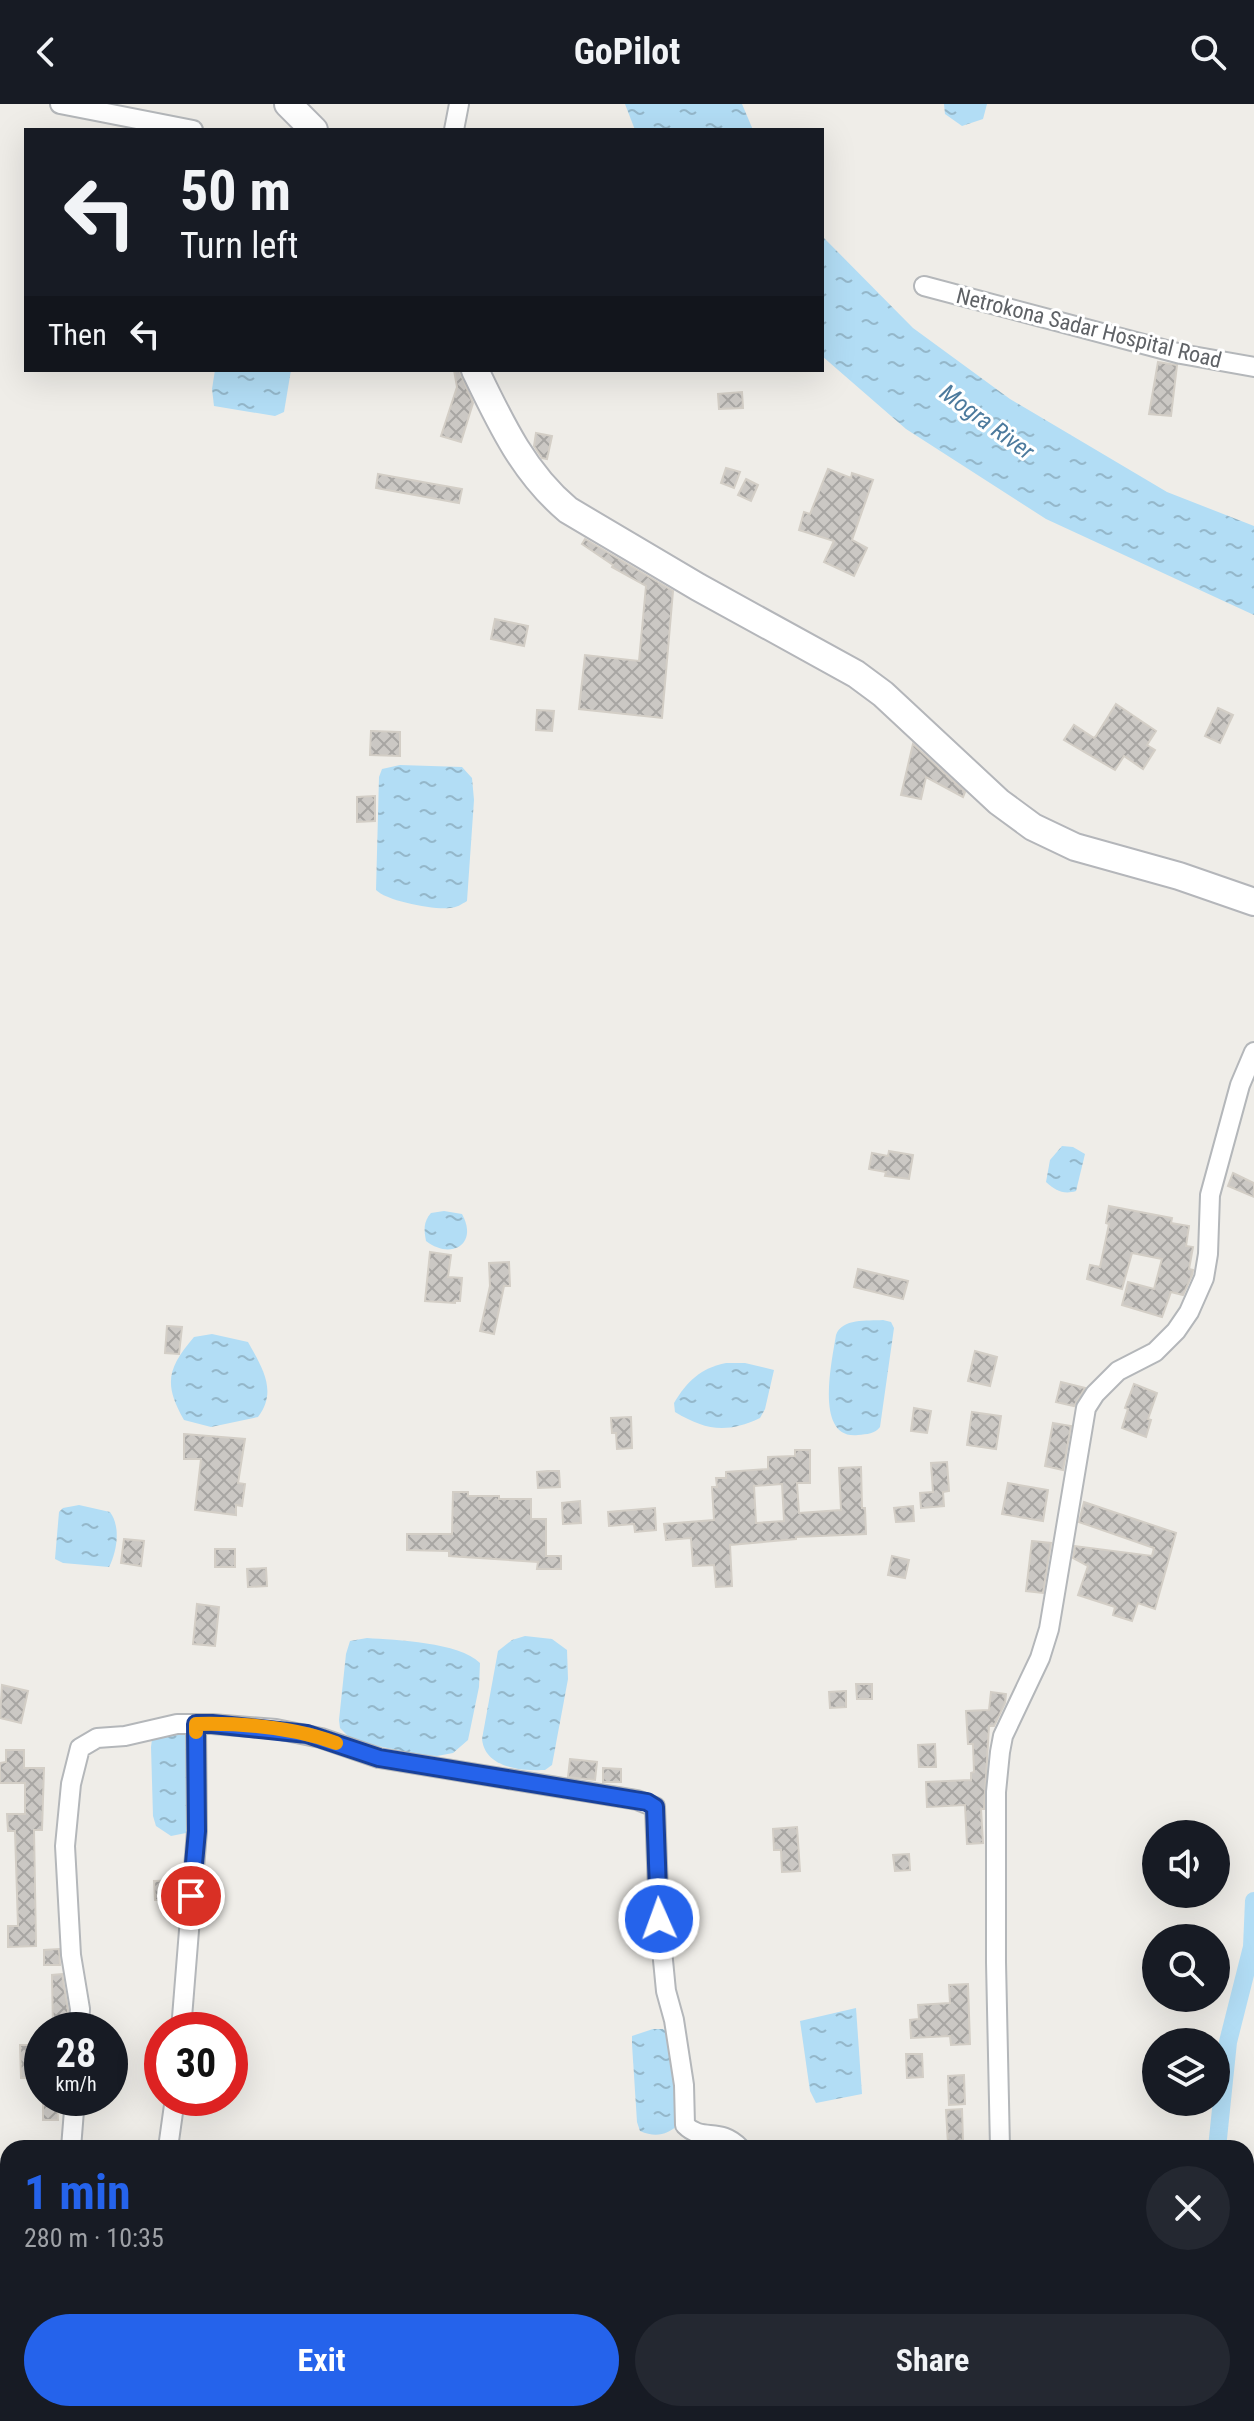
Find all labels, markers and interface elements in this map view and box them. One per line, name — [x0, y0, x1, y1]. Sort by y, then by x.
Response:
icon: back — [24, 30, 68, 74]
icon: search — [1186, 30, 1230, 74]
text: GoPilot — [574, 31, 680, 73]
text: 50 m — [180, 158, 291, 224]
icon: left — [48, 160, 152, 264]
text: Turn left — [180, 225, 298, 267]
street label: Netrokona Sadar Hospital Road — [954, 283, 1224, 373]
icon: left — [123, 312, 167, 356]
text: Then — [48, 317, 107, 352]
water label: Mogra River — [934, 378, 1040, 466]
map controls — [1142, 1820, 1230, 2116]
button: sound — [1142, 1820, 1230, 1908]
pin — [157, 1862, 225, 1930]
icon: arrive — [169, 1874, 213, 1918]
position arrow — [617, 1877, 701, 1961]
button: search — [1142, 1924, 1230, 2012]
speed limit sign: 30 — [144, 2012, 248, 2116]
button: layers — [1142, 2028, 1230, 2116]
text: 28 — [56, 2030, 96, 2077]
text: km/h — [55, 2072, 97, 2096]
text: 1 min — [24, 2164, 131, 2221]
button: close — [1146, 2166, 1230, 2250]
text: 280 m · 10:35 — [24, 2223, 164, 2253]
button: Exit — [24, 2314, 619, 2406]
button: Share — [635, 2314, 1230, 2406]

